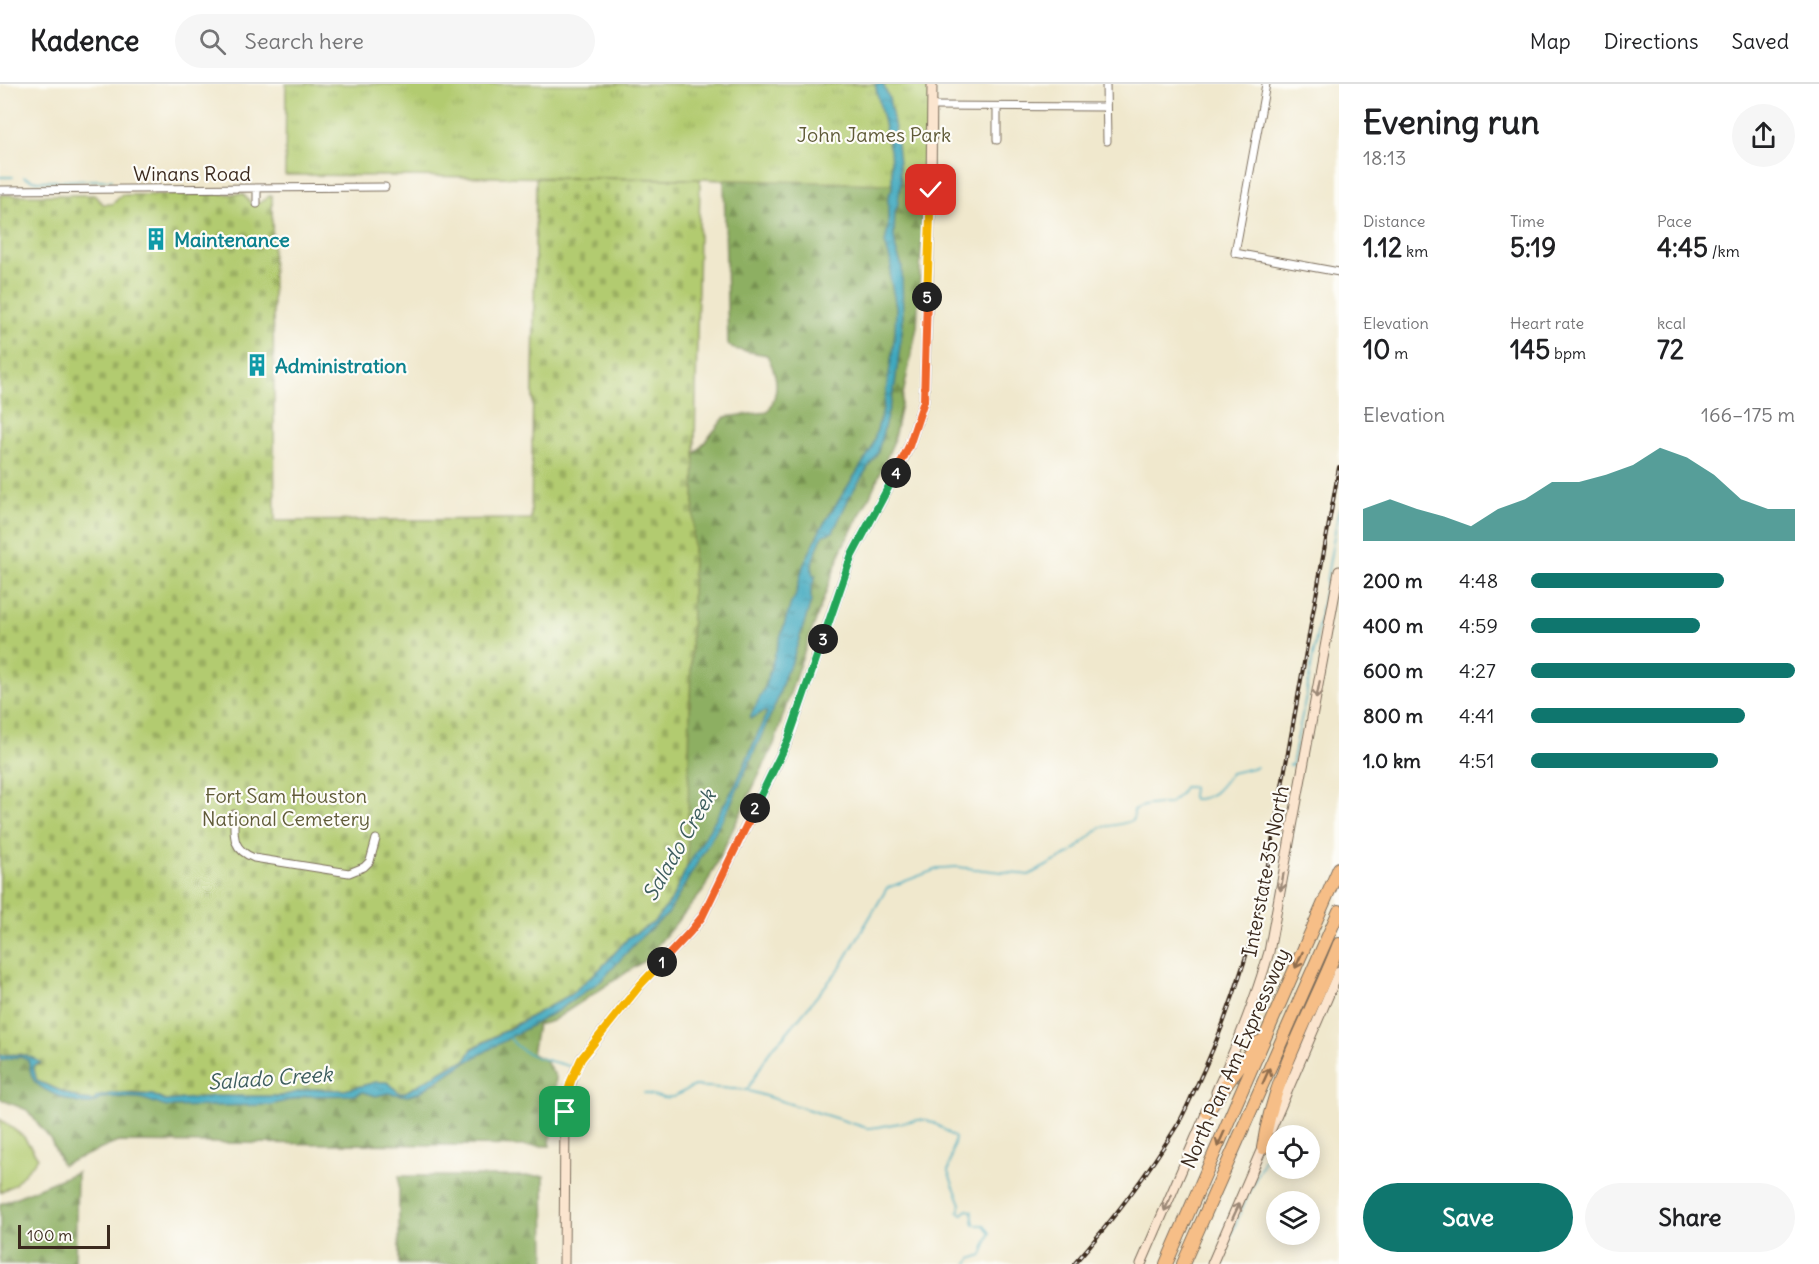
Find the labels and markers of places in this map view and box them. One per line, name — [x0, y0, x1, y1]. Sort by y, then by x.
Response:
pin — [905, 164, 956, 215]
building icon: Maintenance — [143, 226, 169, 252]
place label: Maintenance — [174, 227, 290, 252]
pin: 5 — [912, 282, 942, 312]
building icon: Administration — [244, 352, 270, 378]
place label: Administration — [275, 353, 407, 378]
pin: 4 — [881, 458, 911, 488]
pin: 3 — [808, 624, 838, 654]
pin: 2 — [740, 793, 770, 823]
pin: 1 — [647, 947, 677, 977]
pin — [539, 1086, 590, 1137]

